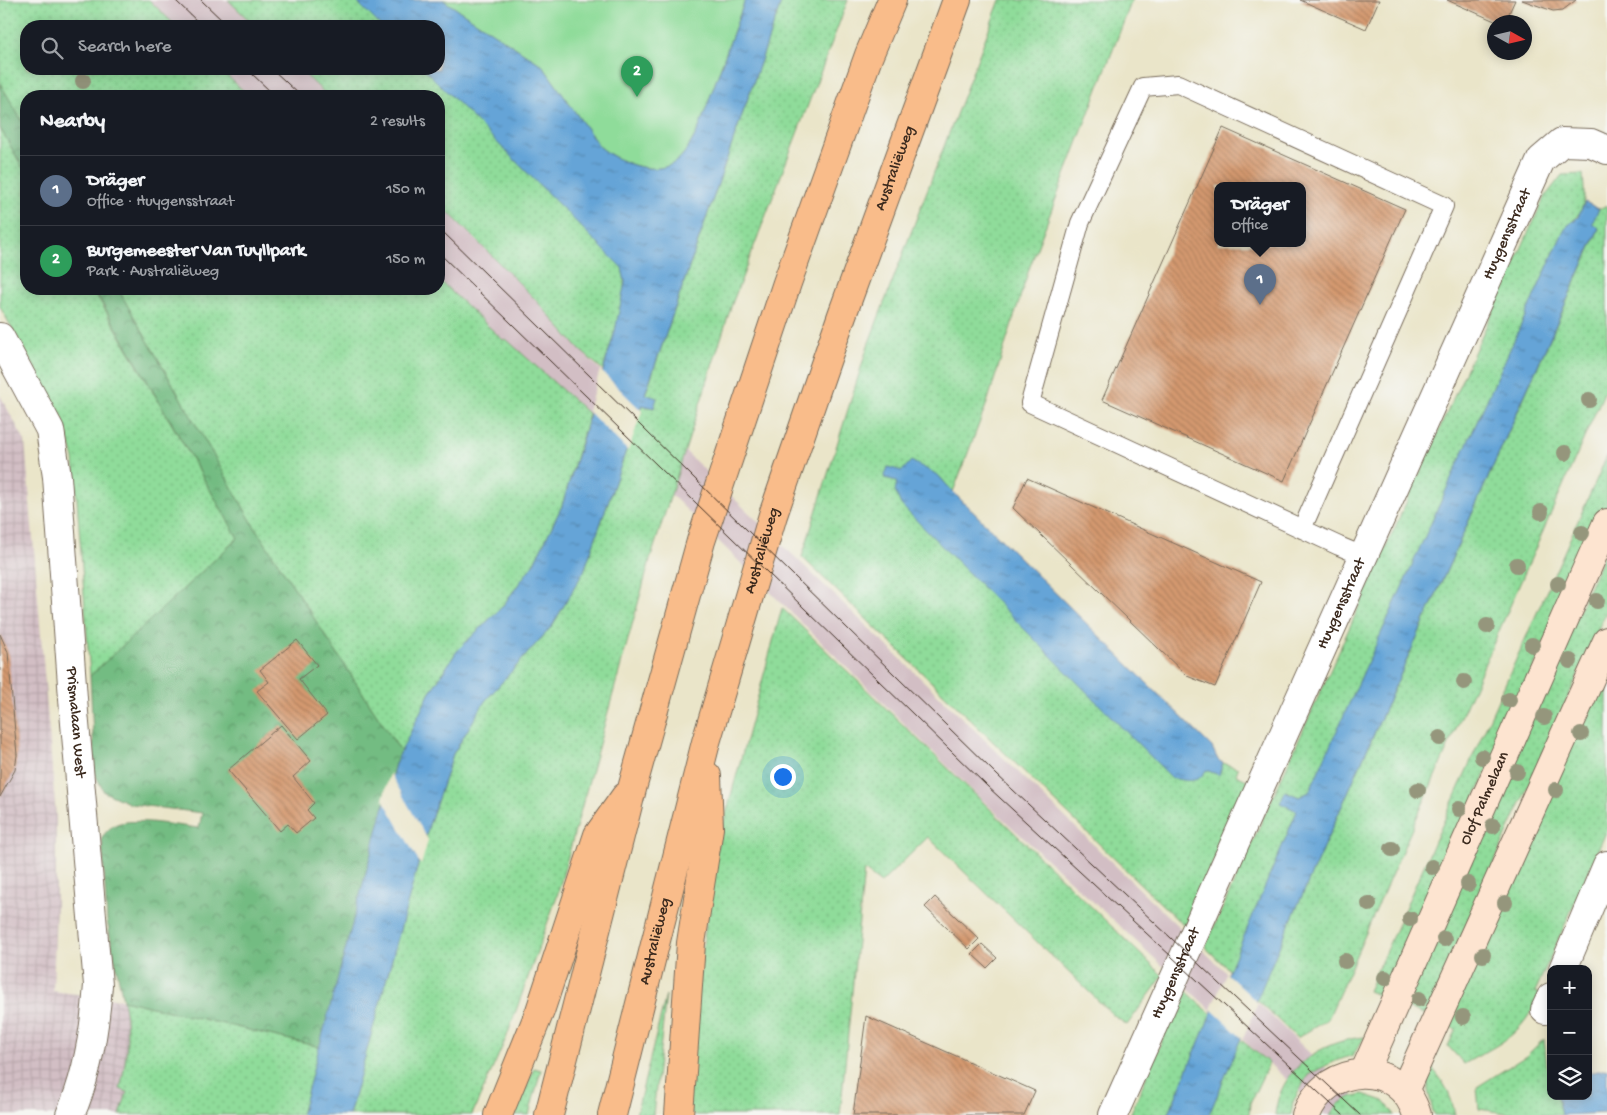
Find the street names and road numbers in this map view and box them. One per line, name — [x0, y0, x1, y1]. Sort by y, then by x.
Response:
street label: Australiëweg — [871, 123, 920, 213]
street label: Huygensstraat — [1479, 185, 1537, 283]
street label: Australiëweg — [741, 505, 784, 596]
street label: Huygensstraat — [1313, 554, 1371, 652]
street label: Prismalaan West — [61, 665, 89, 780]
street label: Olof Palmelaan — [1456, 749, 1514, 848]
street label: Australiëweg — [636, 896, 676, 987]
street label: Huygensstraat — [1148, 924, 1206, 1022]

